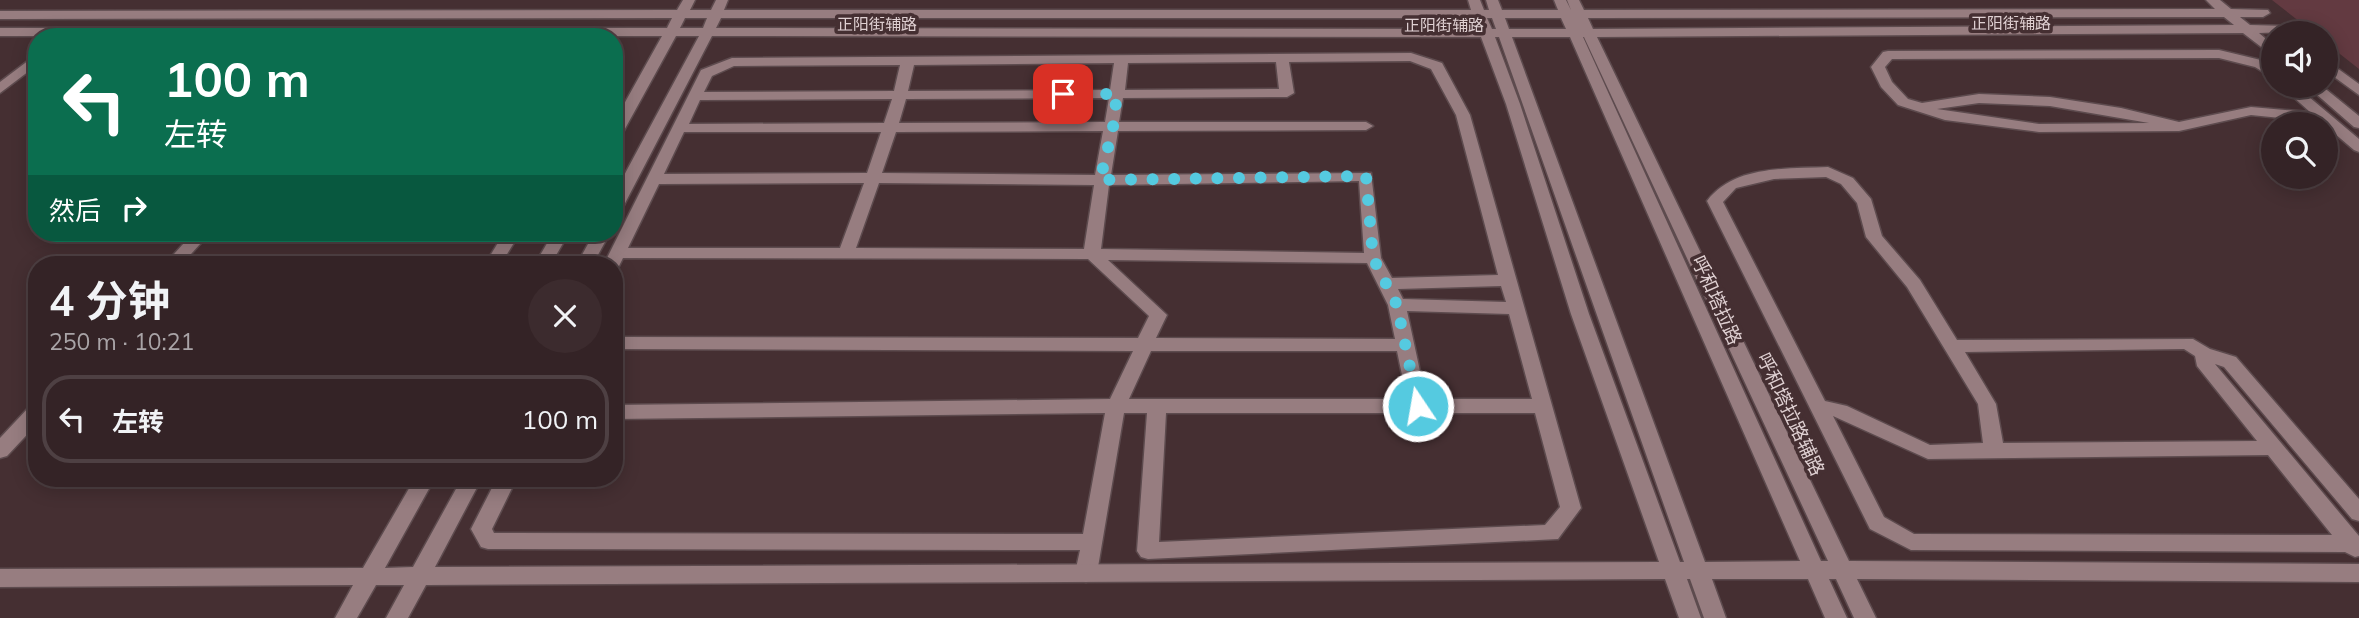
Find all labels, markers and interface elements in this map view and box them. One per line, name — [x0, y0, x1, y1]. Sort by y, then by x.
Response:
street label: 正阳街辅路 — [1971, 13, 2051, 33]
street label: 正阳街辅路 — [837, 14, 917, 34]
street label: 正阳街辅路 — [1404, 15, 1484, 35]
map controls — [2261, 21, 2338, 189]
button: sound — [2261, 21, 2338, 98]
text: 100 m — [164, 48, 310, 109]
icon: left — [49, 56, 140, 147]
pin — [1033, 64, 1093, 124]
icon: arrive — [1044, 75, 1082, 113]
button: search — [2261, 112, 2338, 189]
text: 左转 — [164, 114, 228, 154]
icon: right — [115, 189, 153, 227]
text: 然后 — [49, 194, 101, 227]
street label: 呼和塔拉路 — [1687, 252, 1747, 348]
text: 4 分钟 — [49, 274, 170, 327]
button: close — [528, 279, 602, 353]
text: 250 m · 10:21 — [49, 327, 194, 356]
street label: 呼和塔拉路辅路 — [1752, 349, 1830, 479]
position arrow — [1381, 369, 1455, 443]
icon: left — [53, 400, 91, 438]
text: 100 m — [522, 403, 598, 436]
text: 左转 — [112, 405, 164, 438]

